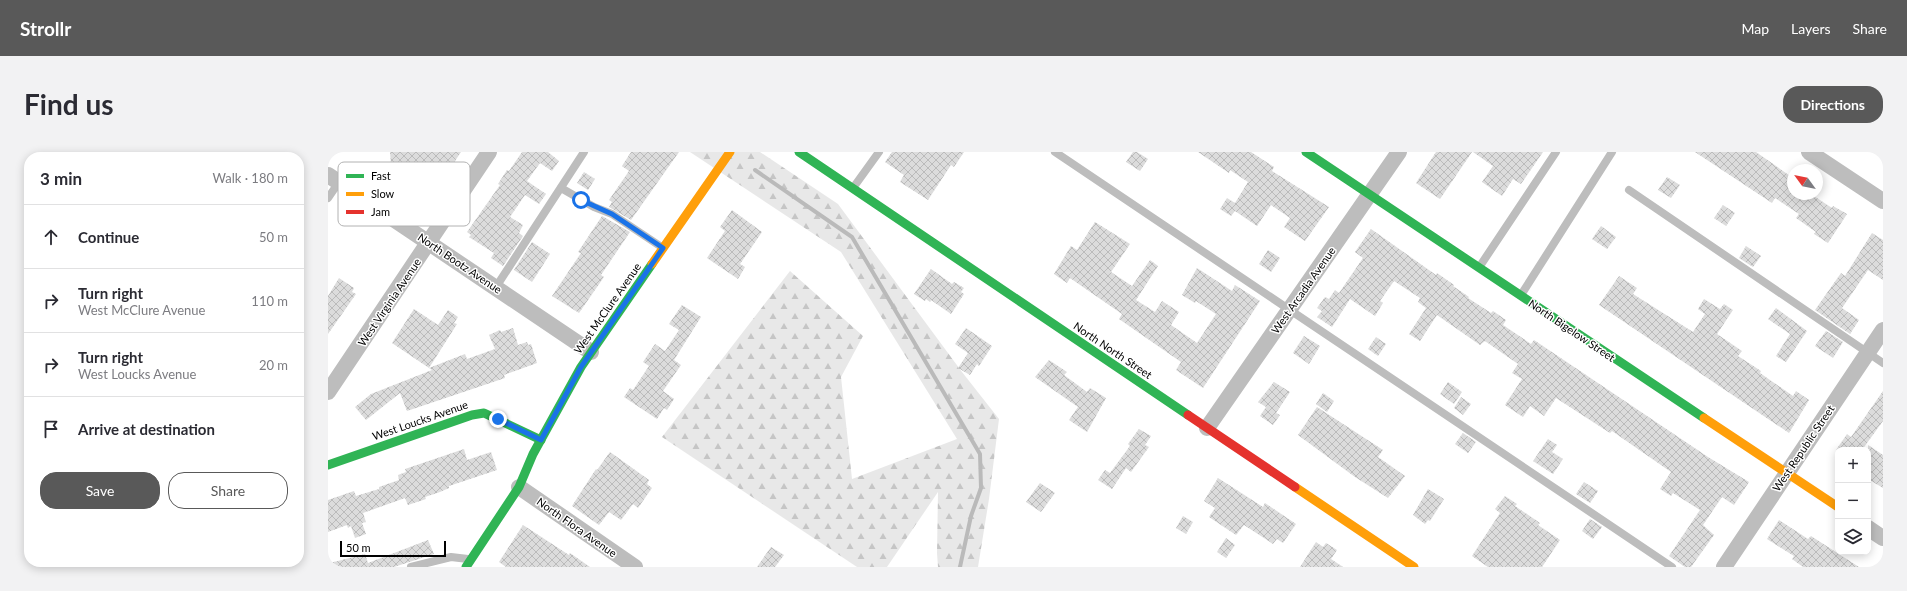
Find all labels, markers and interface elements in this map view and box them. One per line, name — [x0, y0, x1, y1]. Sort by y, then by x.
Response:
text: Strollr — [20, 17, 71, 40]
text: Map — [1741, 20, 1769, 37]
text: Layers — [1791, 20, 1831, 37]
text: Share — [1853, 20, 1887, 37]
button: Directions — [1783, 86, 1883, 123]
text: Find us — [24, 87, 114, 121]
legend — [338, 162, 470, 226]
north arrow — [1787, 164, 1823, 200]
text: 3 min — [40, 168, 82, 189]
text: Fast — [371, 169, 391, 182]
text: Walk · 180 m — [212, 170, 288, 186]
text: Slow — [371, 187, 395, 200]
route start — [572, 191, 590, 209]
text: Jam — [371, 205, 390, 218]
icon: ahead — [40, 226, 62, 248]
text: Continue — [78, 228, 139, 246]
text: 50 m — [259, 229, 288, 245]
street label: North Bootz Avenue — [416, 230, 505, 296]
street label: West Arcadia Avenue — [1268, 244, 1338, 336]
street label: West Virginia Avenue — [355, 255, 423, 348]
street label: West McClure Avenue — [571, 260, 643, 356]
text: Turn right — [78, 284, 143, 302]
icon: right — [40, 290, 62, 312]
text: 110 m — [251, 293, 288, 309]
street label: North Bigelow Street — [1526, 296, 1618, 364]
text: West McClure Avenue — [78, 302, 205, 318]
street label: North North Street — [1071, 319, 1155, 381]
text: Turn right — [78, 348, 143, 366]
icon: right — [40, 354, 62, 376]
text: 20 m — [259, 357, 288, 373]
text: West Loucks Avenue — [78, 366, 196, 382]
street label: West Loucks Avenue — [371, 397, 470, 442]
street label: West Republic Street — [1769, 402, 1837, 494]
route end — [489, 410, 507, 428]
icon: arrive — [40, 418, 62, 440]
text: Arrive at destination — [78, 420, 215, 438]
map controls — [1835, 447, 1871, 555]
button: + — [1835, 447, 1871, 483]
button: Save — [40, 472, 160, 509]
button: Share — [168, 472, 288, 509]
button: − — [1835, 483, 1871, 519]
street label: North Flora Avenue — [535, 495, 620, 560]
button: layers — [1835, 519, 1871, 555]
scale bar — [340, 539, 446, 558]
text: 50 m — [346, 541, 371, 554]

